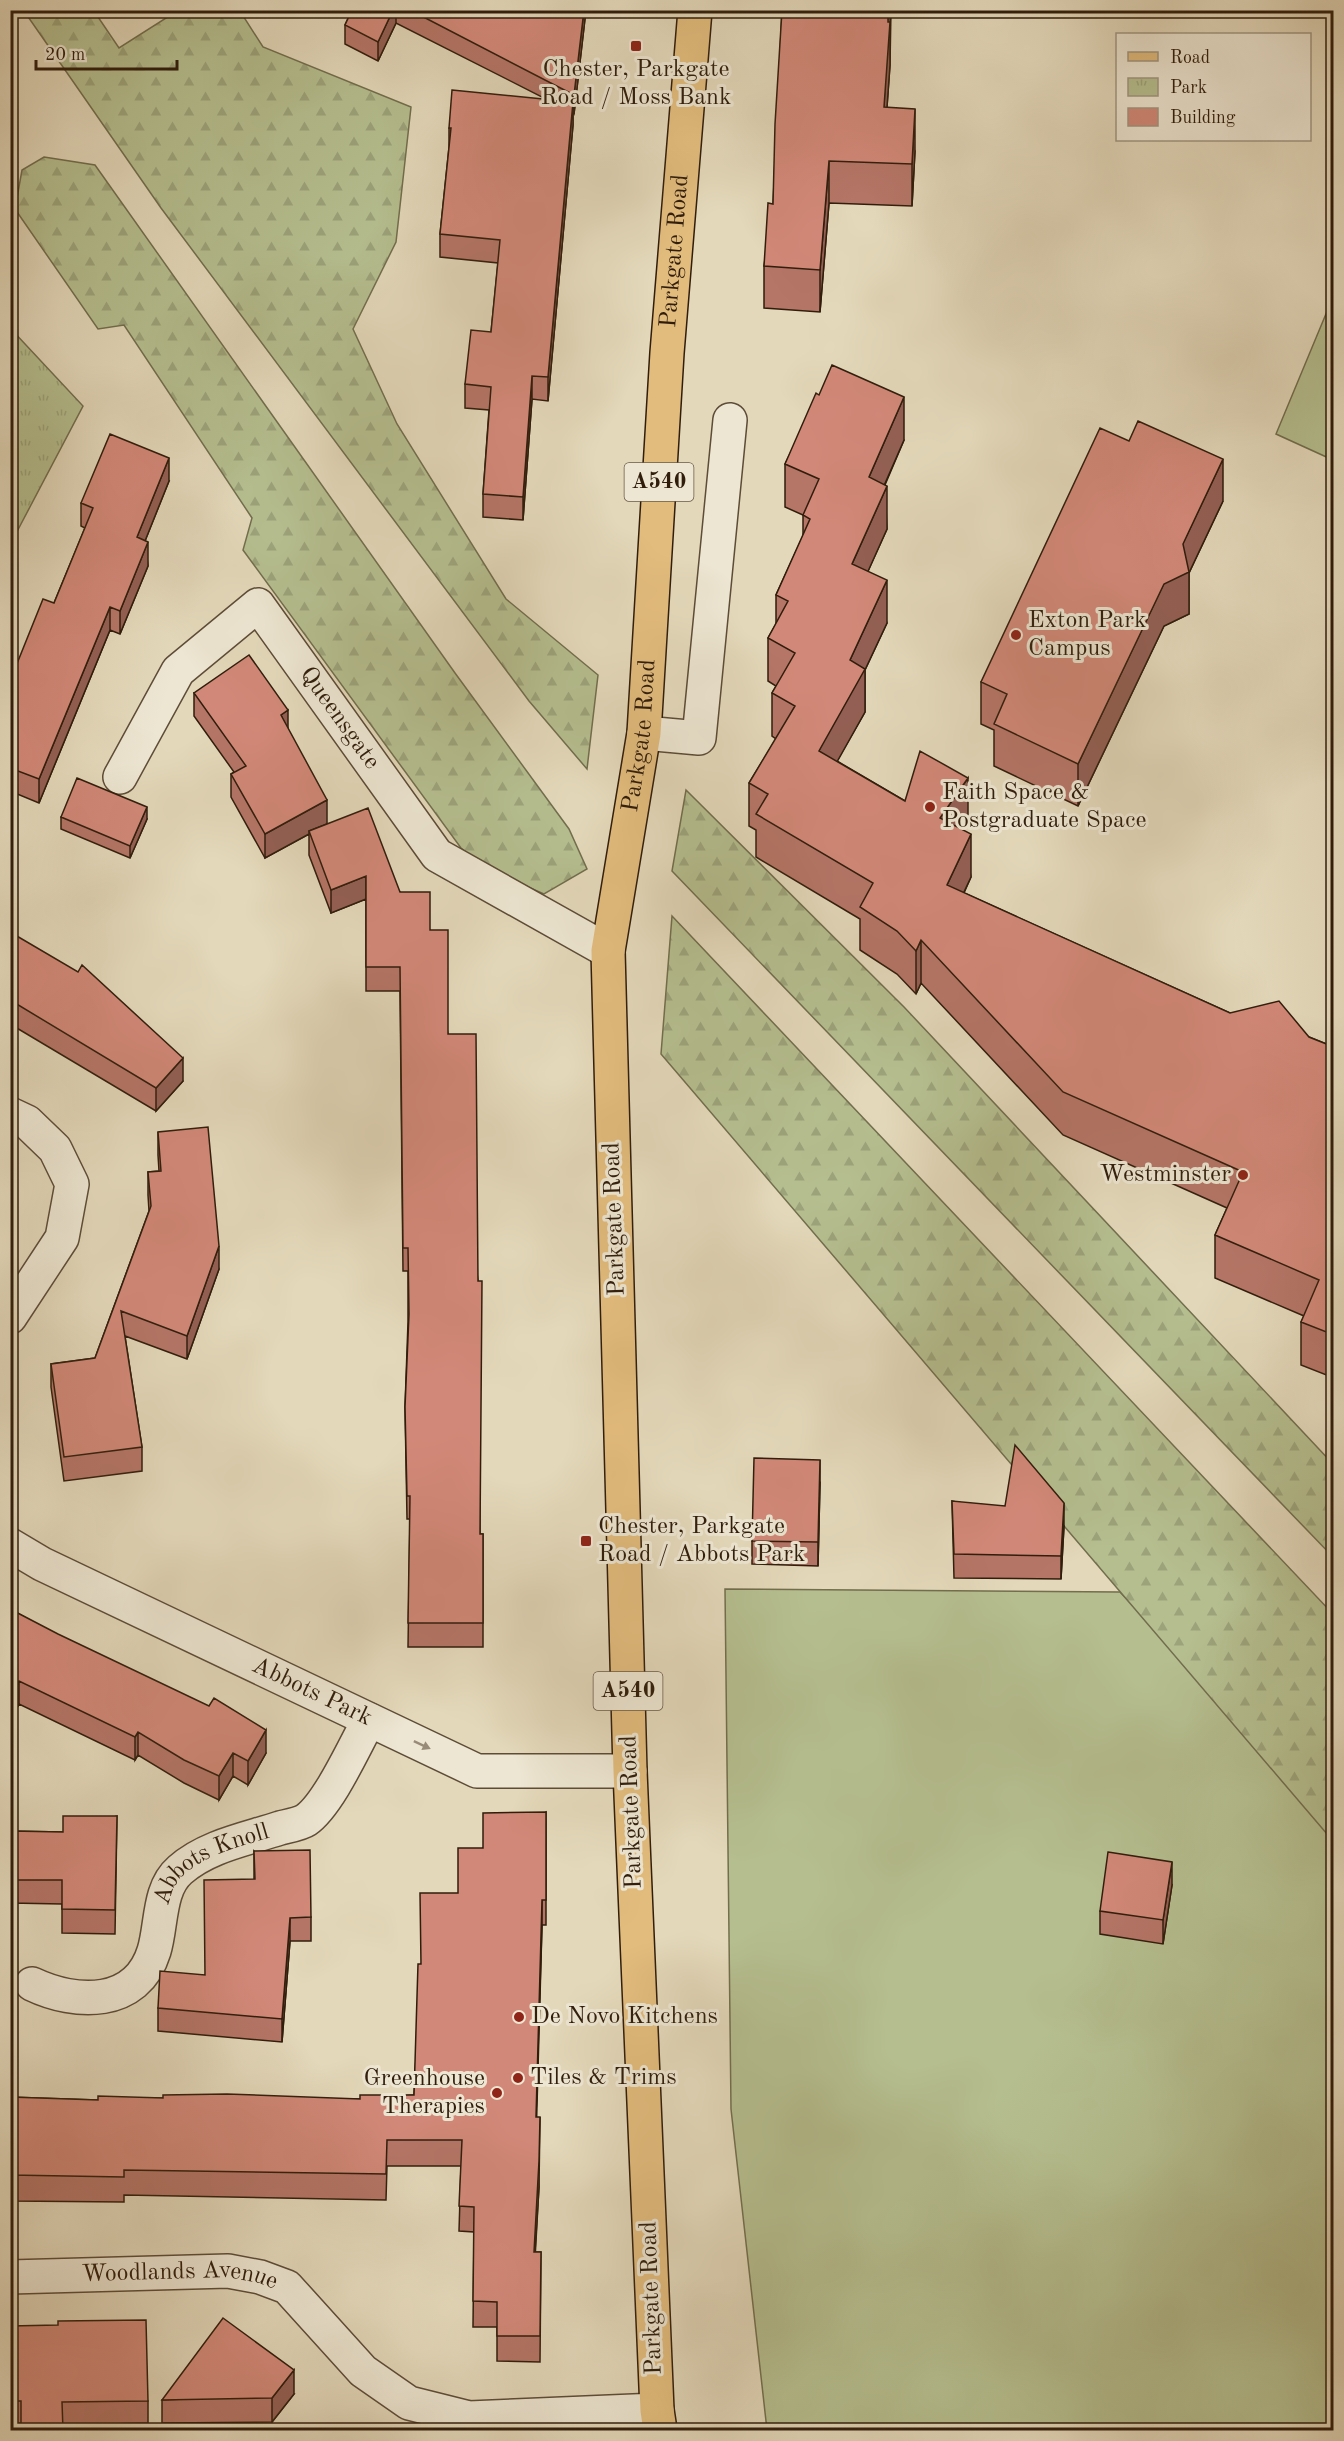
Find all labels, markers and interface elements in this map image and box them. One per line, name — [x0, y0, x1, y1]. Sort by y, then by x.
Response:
scale bar — [36, 33, 177, 71]
legend — [1116, 33, 1311, 141]
marker: Chester, Parkgate Road / Moss Bank — [629, 39, 643, 53]
text: 20 m — [45, 46, 85, 64]
text: Road — [1170, 49, 1210, 67]
place label: Chester, Parkgate Road / Moss Bank — [540, 58, 732, 110]
text: Park — [1170, 79, 1207, 97]
text: Building — [1170, 109, 1236, 127]
street label: Parkgate Road — [657, 173, 694, 329]
road number: A540 — [624, 463, 694, 501]
place label: Exton Park Campus — [1028, 609, 1146, 661]
marker: Exton Park Campus — [1009, 628, 1023, 642]
street label: Parkgate Road — [619, 658, 660, 814]
street label: Queensgate — [295, 663, 384, 774]
place label: Faith Space & Postgraduate Space — [942, 781, 1146, 833]
marker: Faith Space & Postgraduate Space — [923, 800, 937, 814]
street label: Parkgate Road — [600, 1142, 630, 1296]
place label: Westminster — [1100, 1163, 1231, 1187]
marker: Westminster — [1236, 1168, 1250, 1182]
place label: Chester, Parkgate Road / Abbots Park — [598, 1515, 806, 1567]
marker: Chester, Parkgate Road / Abbots Park — [579, 1534, 593, 1548]
street label: Abbots Park — [248, 1654, 376, 1731]
road number: A540 — [594, 1672, 662, 1710]
street label: Parkgate Road — [617, 1735, 647, 1889]
one-way arrow — [413, 1740, 430, 1749]
street label: Abbots Knoll — [151, 1820, 272, 1908]
place label: De Novo Kitchens — [531, 2005, 718, 2029]
marker: De Novo Kitchens — [512, 2010, 526, 2024]
place label: Tiles & Trims — [530, 2066, 677, 2090]
place label: Greenhouse Therapies — [364, 2067, 485, 2119]
marker: Tiles & Trims — [511, 2071, 525, 2085]
marker: Greenhouse Therapies — [490, 2086, 504, 2100]
street label: Parkgate Road — [637, 2221, 667, 2375]
street label: Woodlands Avenue — [81, 2259, 281, 2294]

